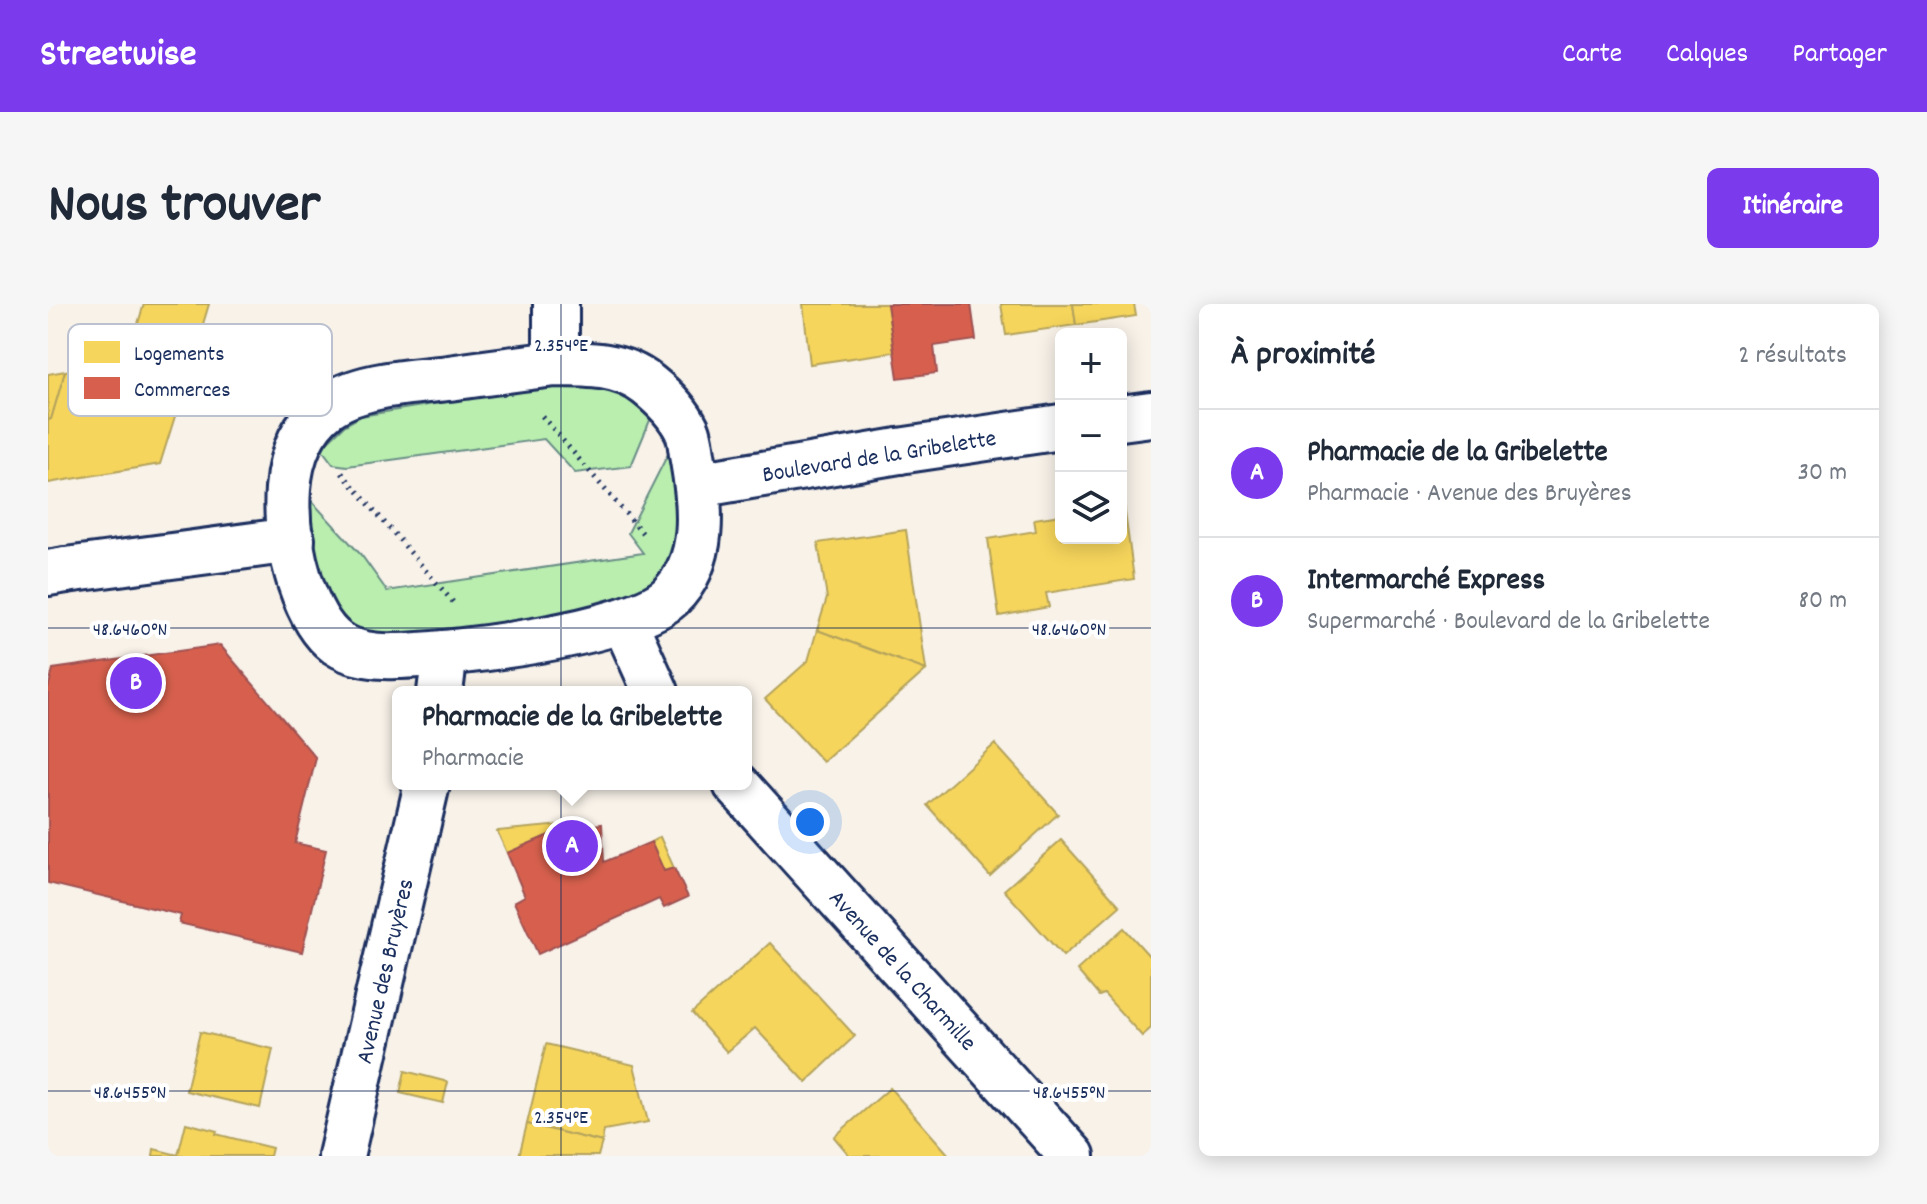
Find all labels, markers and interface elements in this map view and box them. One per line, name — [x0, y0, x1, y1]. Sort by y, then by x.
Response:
text: Streetwise — [40, 29, 197, 84]
text: Carte — [1562, 36, 1622, 76]
text: Calques — [1666, 36, 1748, 76]
text: Partager — [1792, 36, 1887, 76]
text: Nous trouver — [48, 168, 320, 248]
button: Itinéraire — [1707, 168, 1879, 248]
legend — [68, 324, 332, 416]
map controls — [1055, 328, 1127, 544]
button: + — [1055, 328, 1127, 400]
text: À proximité — [1231, 332, 1375, 381]
text: 2.354°E — [534, 333, 588, 361]
text: 2 résultats — [1738, 338, 1847, 375]
text: Logements — [134, 340, 224, 371]
text: Commerces — [134, 376, 231, 407]
button: − — [1055, 400, 1127, 472]
street label: Boulevard de la Gribelette — [760, 423, 999, 493]
text: Pharmacie de la Gribelette — [1307, 433, 1608, 476]
text: A — [1250, 455, 1264, 492]
text: 30 m — [1797, 455, 1847, 492]
button: layers — [1055, 472, 1127, 544]
text: Pharmacie · Avenue des Bruyères — [1307, 476, 1632, 513]
text: Intermarché Express — [1307, 561, 1545, 604]
text: B — [1251, 583, 1263, 620]
text: 80 m — [1799, 583, 1847, 620]
text: Supermarché · Boulevard de la Gribelette — [1307, 604, 1710, 641]
text: 48.6460°N — [93, 617, 167, 645]
text: 48.6460°N — [1032, 617, 1106, 645]
pin: B — [110, 653, 162, 713]
popup — [392, 686, 752, 790]
text: Pharmacie de la Gribelette — [422, 698, 722, 741]
text: Pharmacie — [422, 741, 524, 778]
your location — [790, 802, 830, 842]
pin: A — [546, 816, 598, 876]
street label: Avenue des Bruyères — [349, 876, 425, 1067]
street label: Avenue de la Charmille — [819, 883, 983, 1060]
text: 48.6455°N — [94, 1080, 166, 1108]
text: 48.6455°N — [1033, 1080, 1105, 1108]
text: 2.354°E — [534, 1105, 588, 1133]

